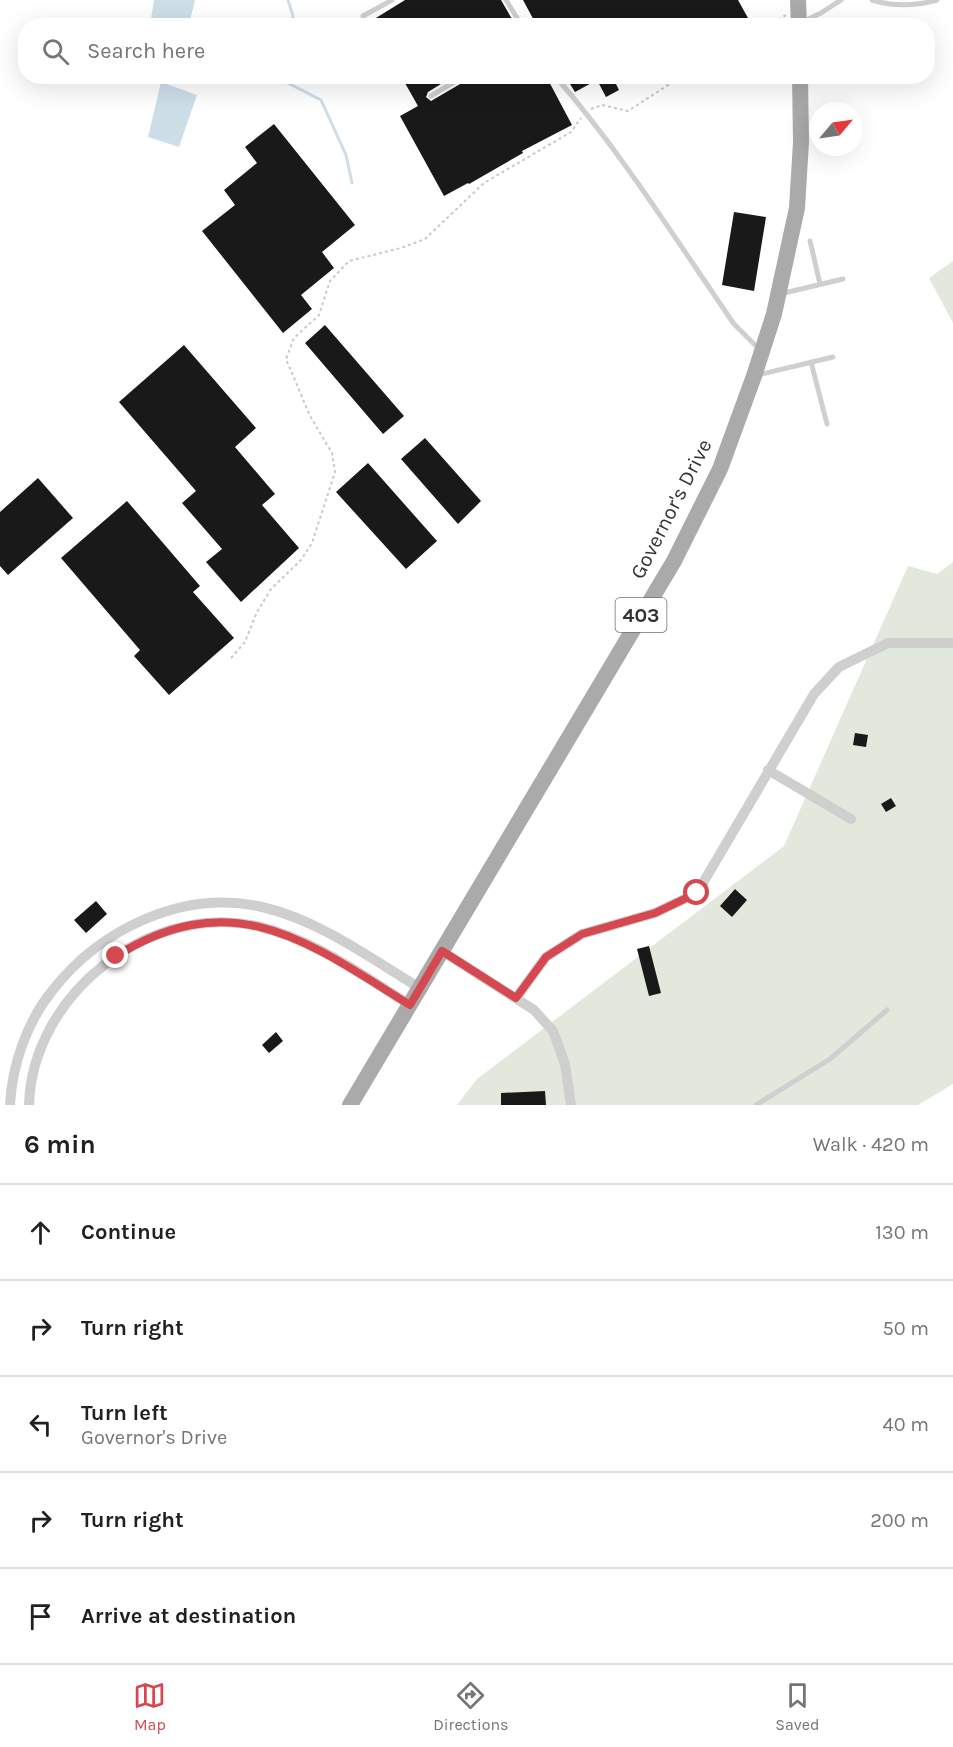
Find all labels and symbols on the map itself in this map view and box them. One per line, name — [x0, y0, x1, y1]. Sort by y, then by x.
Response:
north arrow — [809, 102, 863, 156]
street label: Governor's Drive — [625, 435, 717, 583]
road number: 403 — [616, 598, 666, 632]
route start — [683, 879, 709, 905]
route end — [102, 942, 128, 968]

